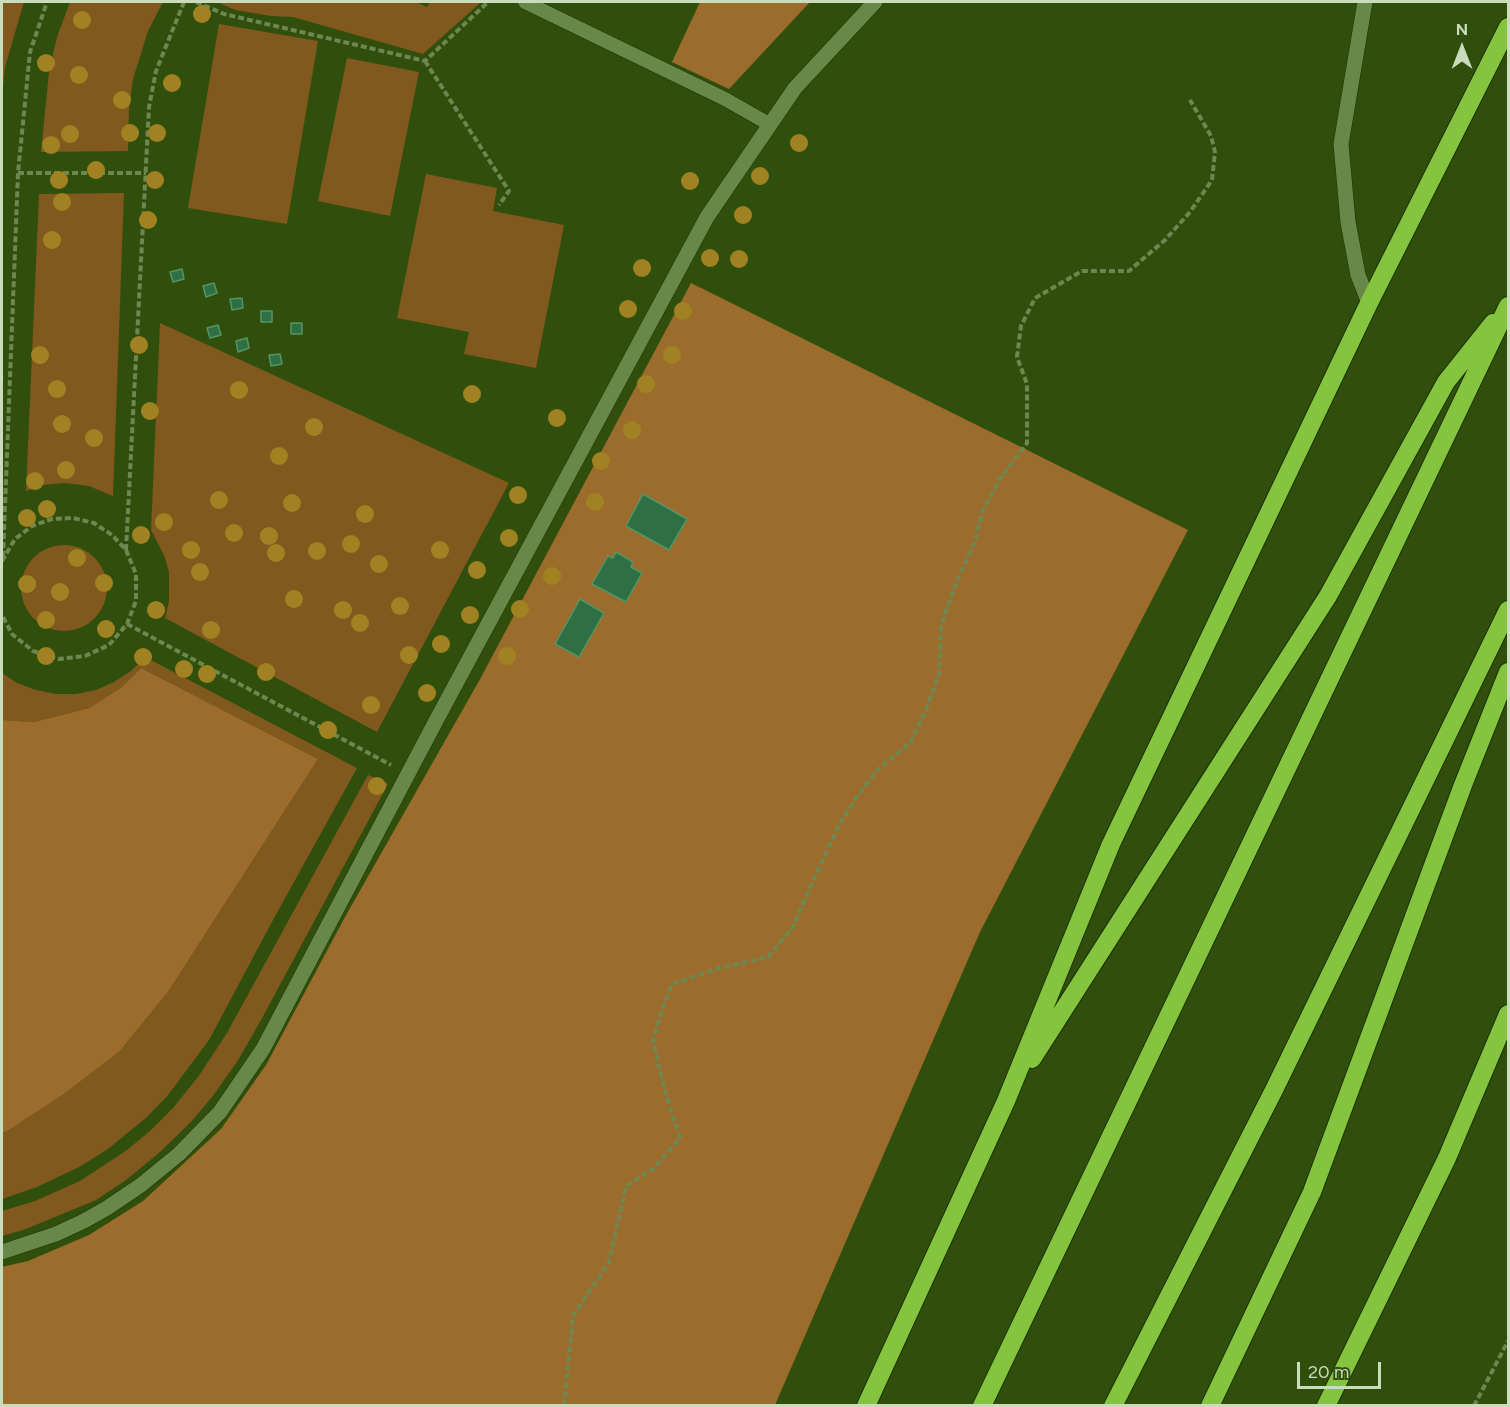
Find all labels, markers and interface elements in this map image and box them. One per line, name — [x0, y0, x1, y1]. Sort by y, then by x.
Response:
north arrow — [1432, 18, 1492, 78]
text: N — [1456, 20, 1468, 39]
scale bar — [1300, 1350, 1384, 1388]
text: 20 m — [1308, 1361, 1349, 1383]

